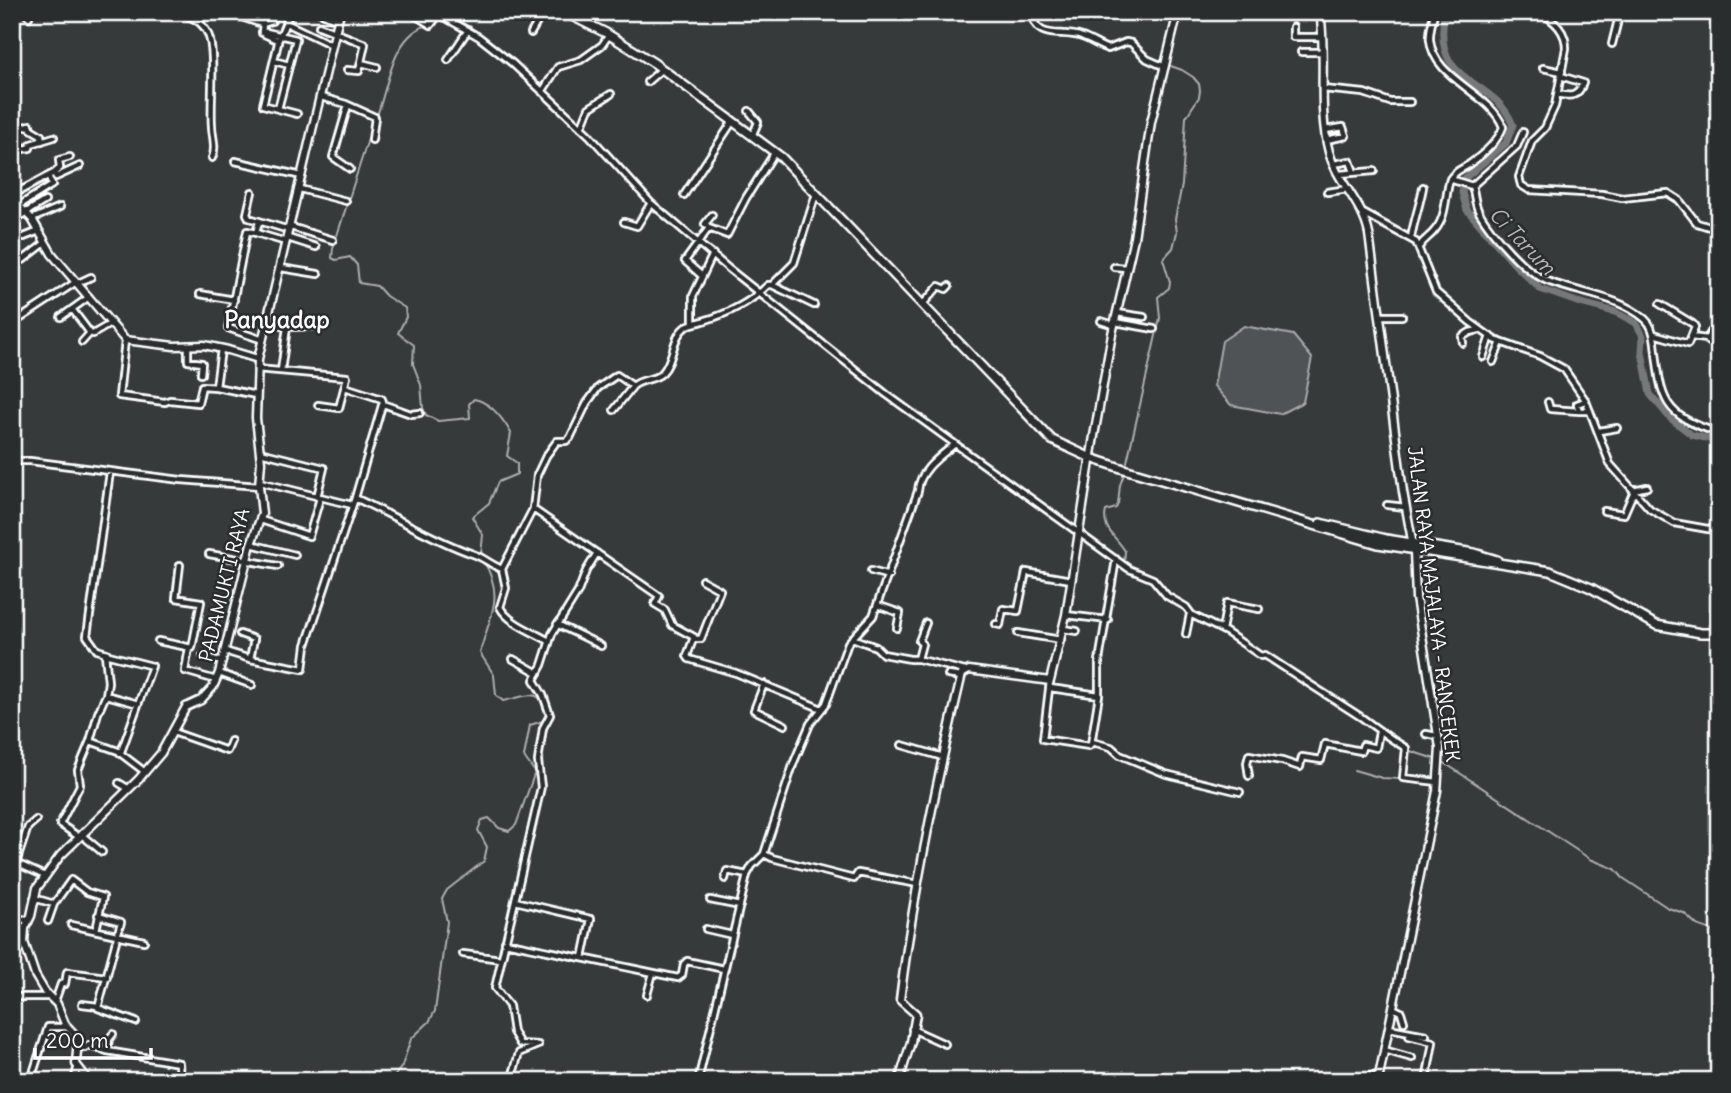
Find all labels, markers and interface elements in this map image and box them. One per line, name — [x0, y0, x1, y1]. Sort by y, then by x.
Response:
water label: Ci Tarum — [1483, 201, 1562, 281]
district label: Panyadap — [224, 305, 330, 334]
street label: JALAN RAYA MAJALAYA - RANCEKEK — [1403, 445, 1465, 763]
street label: PADAMUKTI RAYA — [193, 506, 255, 664]
scale bar — [35, 1016, 150, 1060]
text: 200 m — [46, 1027, 109, 1054]

